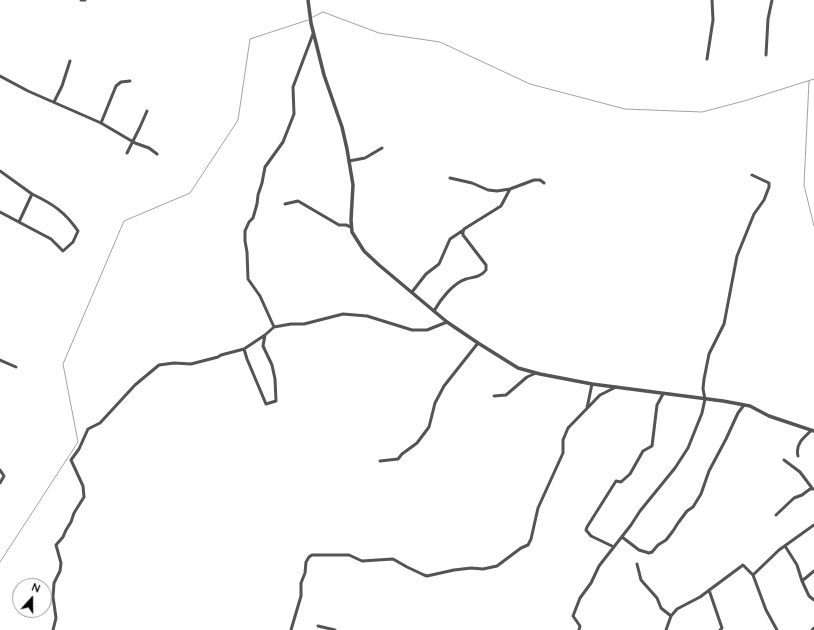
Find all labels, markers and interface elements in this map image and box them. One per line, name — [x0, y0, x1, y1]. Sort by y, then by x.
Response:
north arrow — [12, 578, 52, 618]
text: N — [30, 580, 42, 596]

